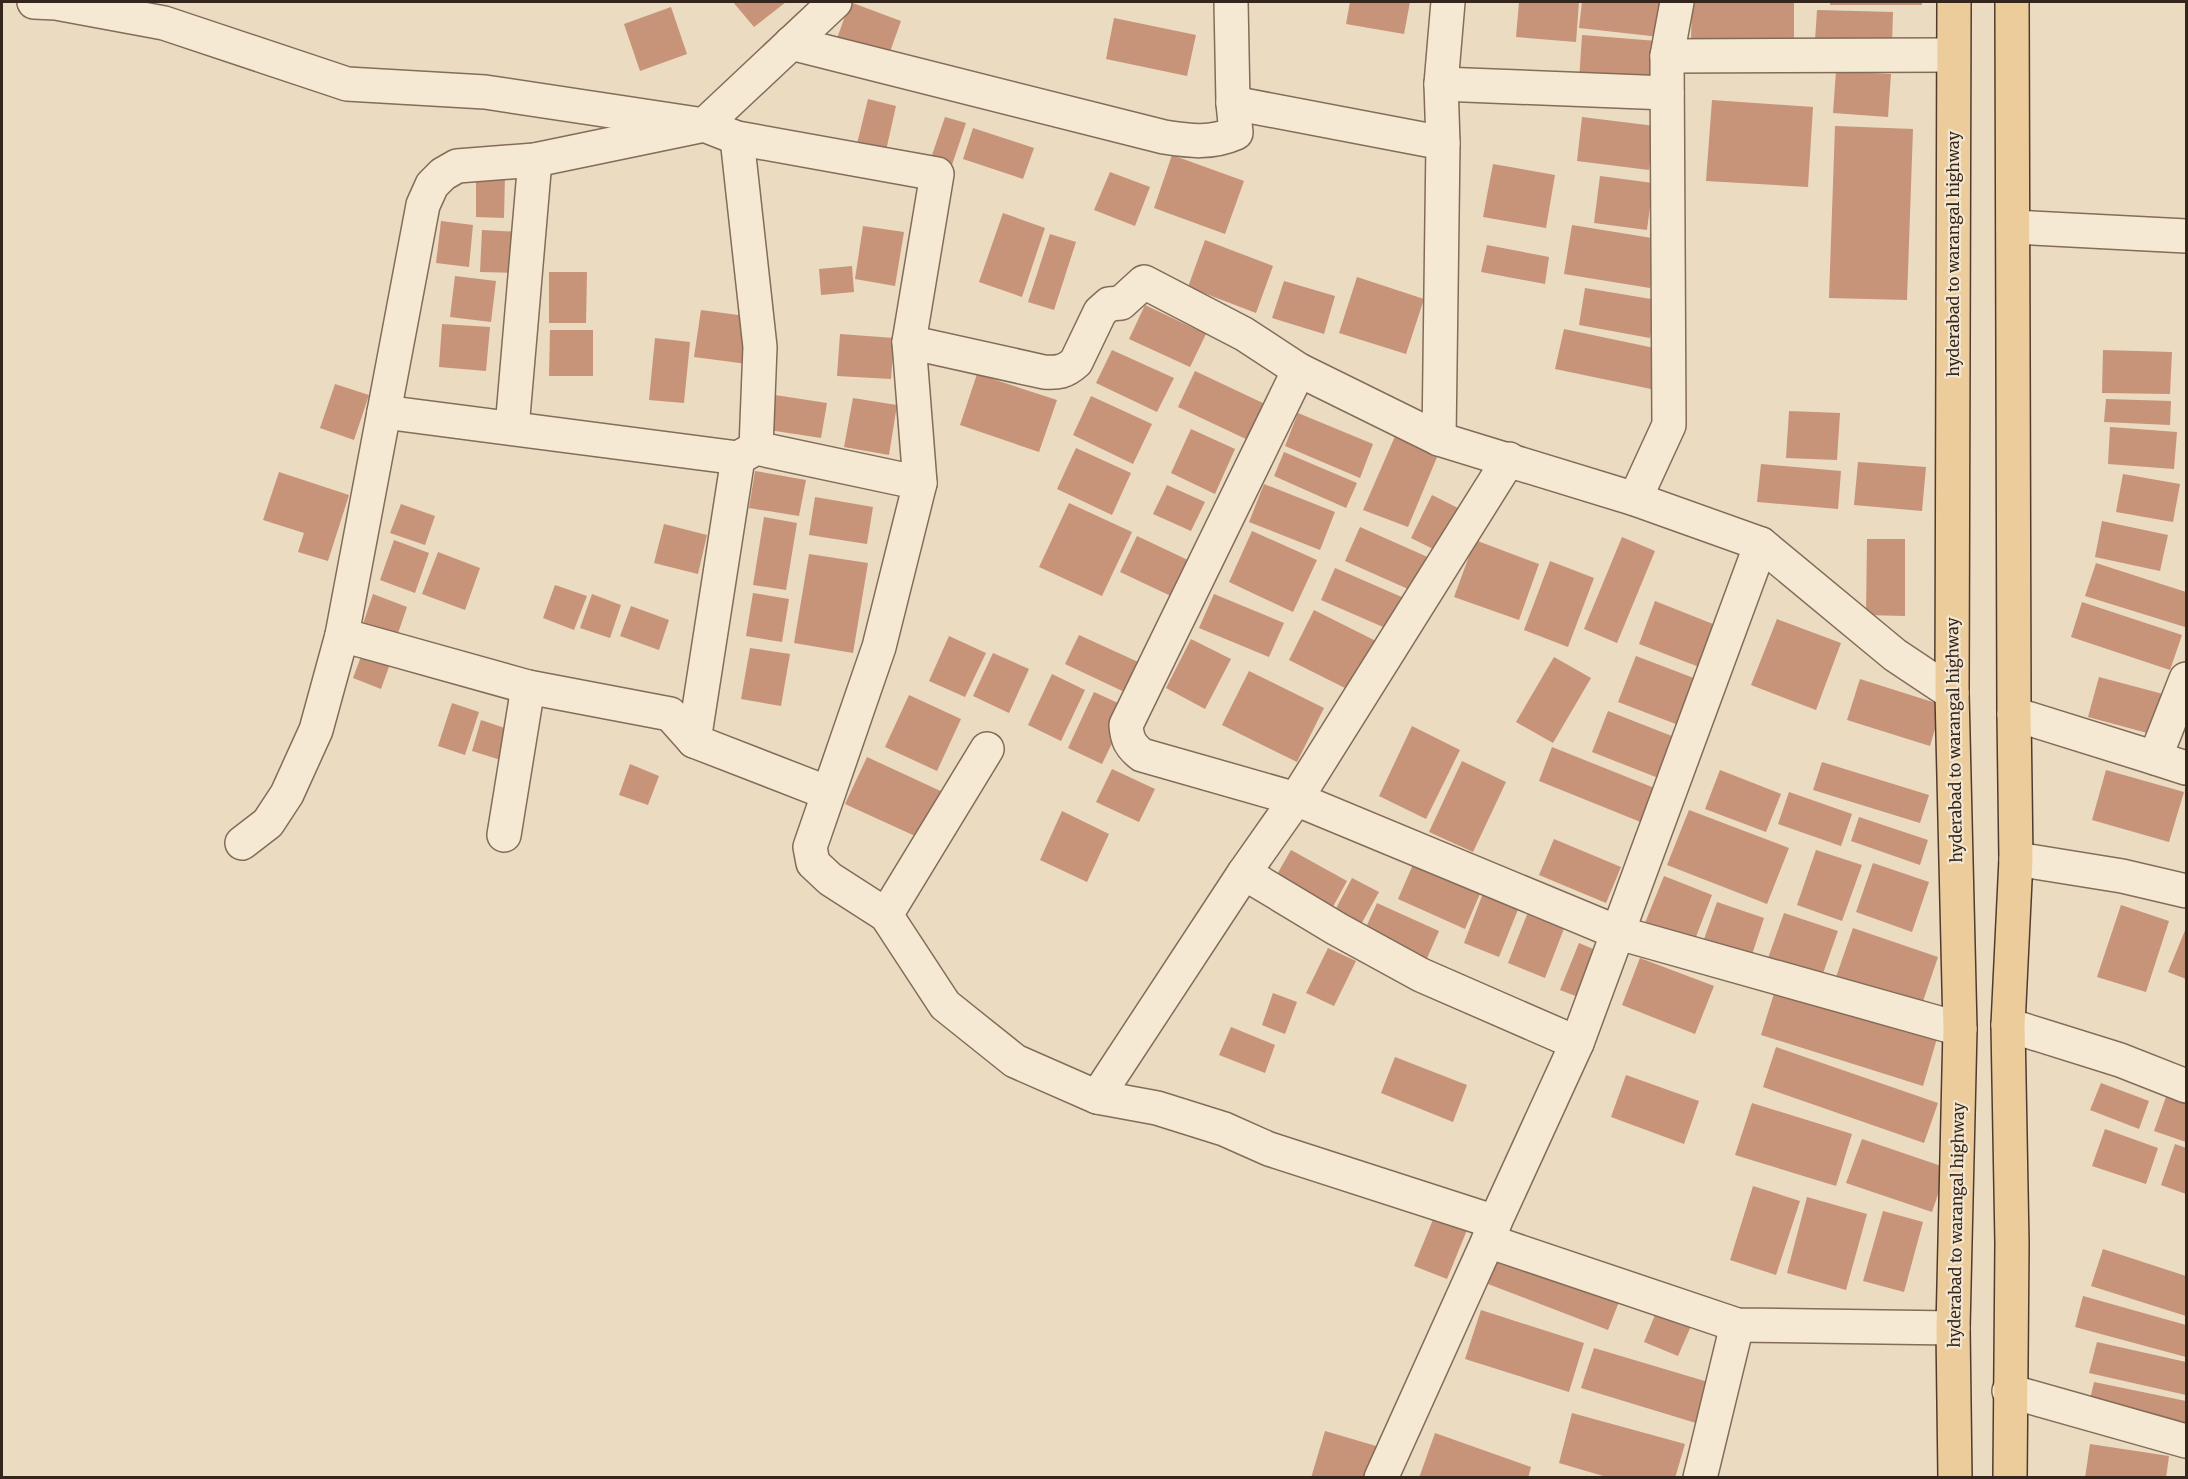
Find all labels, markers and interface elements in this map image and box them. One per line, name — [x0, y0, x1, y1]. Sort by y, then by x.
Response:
street label: hyderabad to warangal highway — [1943, 131, 1963, 377]
street label: hyderabad to warangal highway — [1942, 616, 1966, 863]
street label: hyderabad to warangal highway — [1944, 1101, 1968, 1348]

